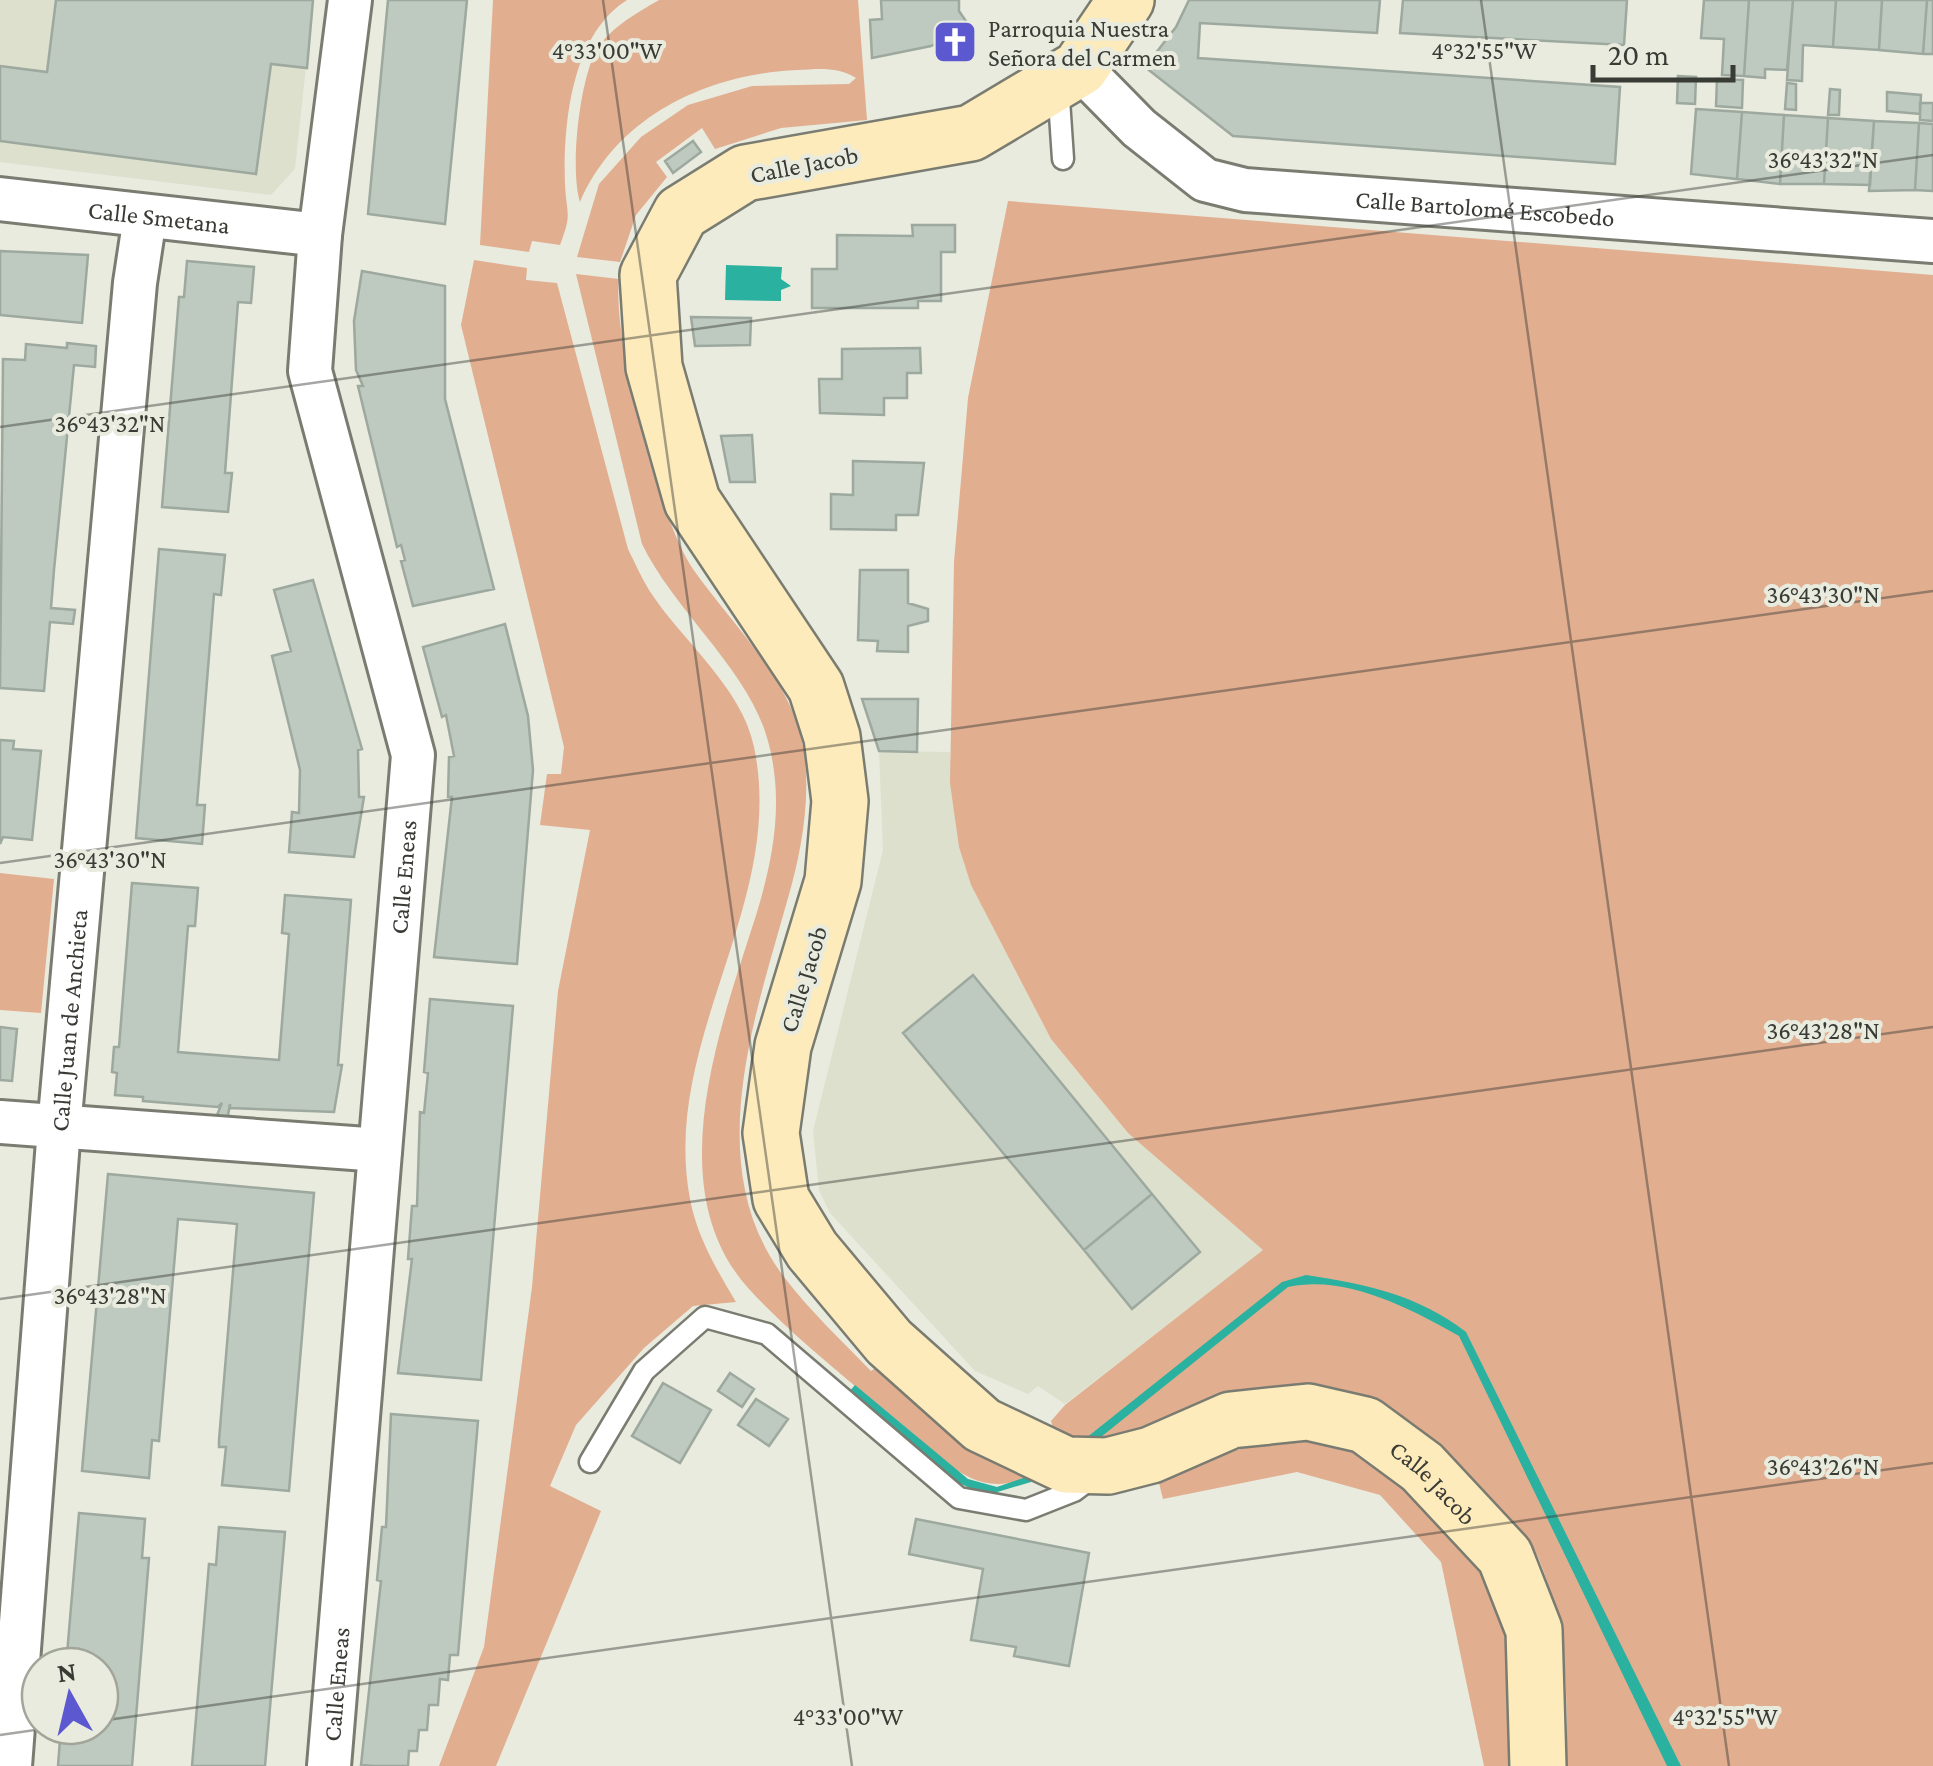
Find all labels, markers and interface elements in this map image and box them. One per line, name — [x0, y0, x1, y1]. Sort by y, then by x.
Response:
place label: Parroquia Nuestra Señora del Carmen — [988, 15, 1176, 71]
church icon: Parroquia Nuestra Señora del Carmen — [932, 19, 978, 65]
scale bar — [1593, 20, 1733, 82]
text: 4°33'00"W — [552, 37, 662, 64]
text: 4°32'55"W — [1431, 37, 1537, 64]
text: 20 m — [1608, 38, 1669, 71]
street label: Calle Jacob — [748, 141, 861, 189]
text: 36°43'32"N — [1767, 146, 1879, 173]
street label: Calle Bartolomé Escobedo — [1354, 185, 1616, 231]
street label: Calle Smetana — [87, 196, 232, 239]
text: 36°43'32"N — [54, 410, 166, 437]
text: 36°43'30"N — [1766, 581, 1880, 608]
street label: Calle Eneas — [385, 819, 422, 935]
text: 36°43'30"N — [53, 846, 167, 873]
street label: Calle Juan de Anchieta — [46, 908, 93, 1133]
street label: Calle Jacob — [775, 923, 833, 1036]
text: 36°43'28"N — [1766, 1017, 1880, 1044]
text: 36°43'28"N — [53, 1282, 167, 1309]
street label: Calle Jacob — [1385, 1435, 1482, 1530]
text: 36°43'26"N — [1767, 1453, 1879, 1480]
street label: Calle Eneas — [318, 1626, 354, 1742]
north arrow — [20, 1646, 120, 1746]
text: N — [55, 1655, 78, 1688]
text: 4°33'00"W — [793, 1703, 903, 1730]
text: 4°32'55"W — [1672, 1703, 1778, 1730]

